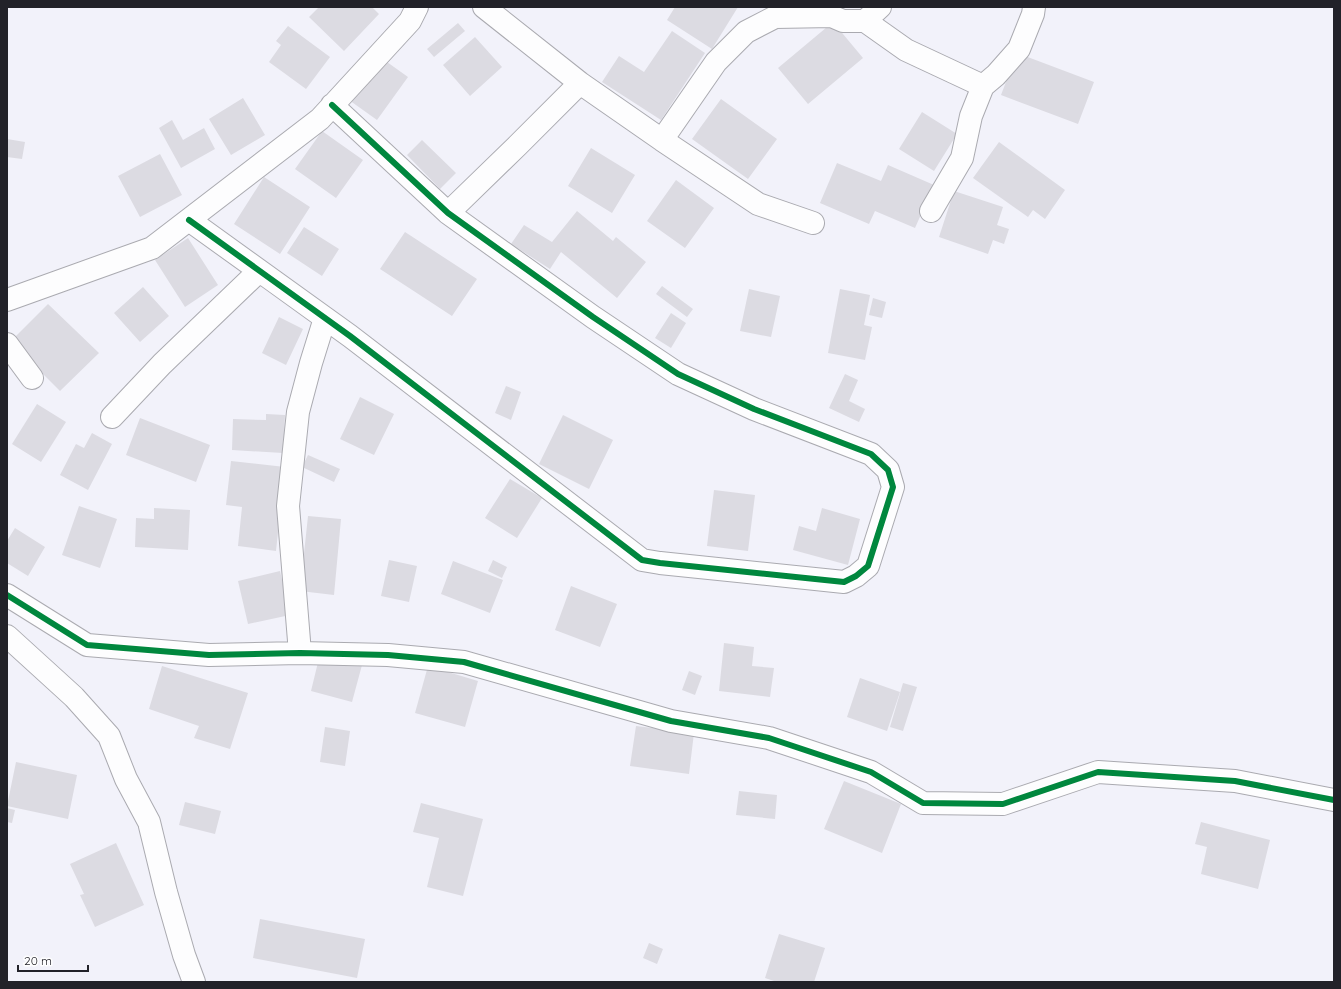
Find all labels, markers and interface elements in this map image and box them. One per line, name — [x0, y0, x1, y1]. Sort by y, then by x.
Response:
scale bar — [18, 947, 88, 973]
text: 20 m — [24, 953, 52, 968]

